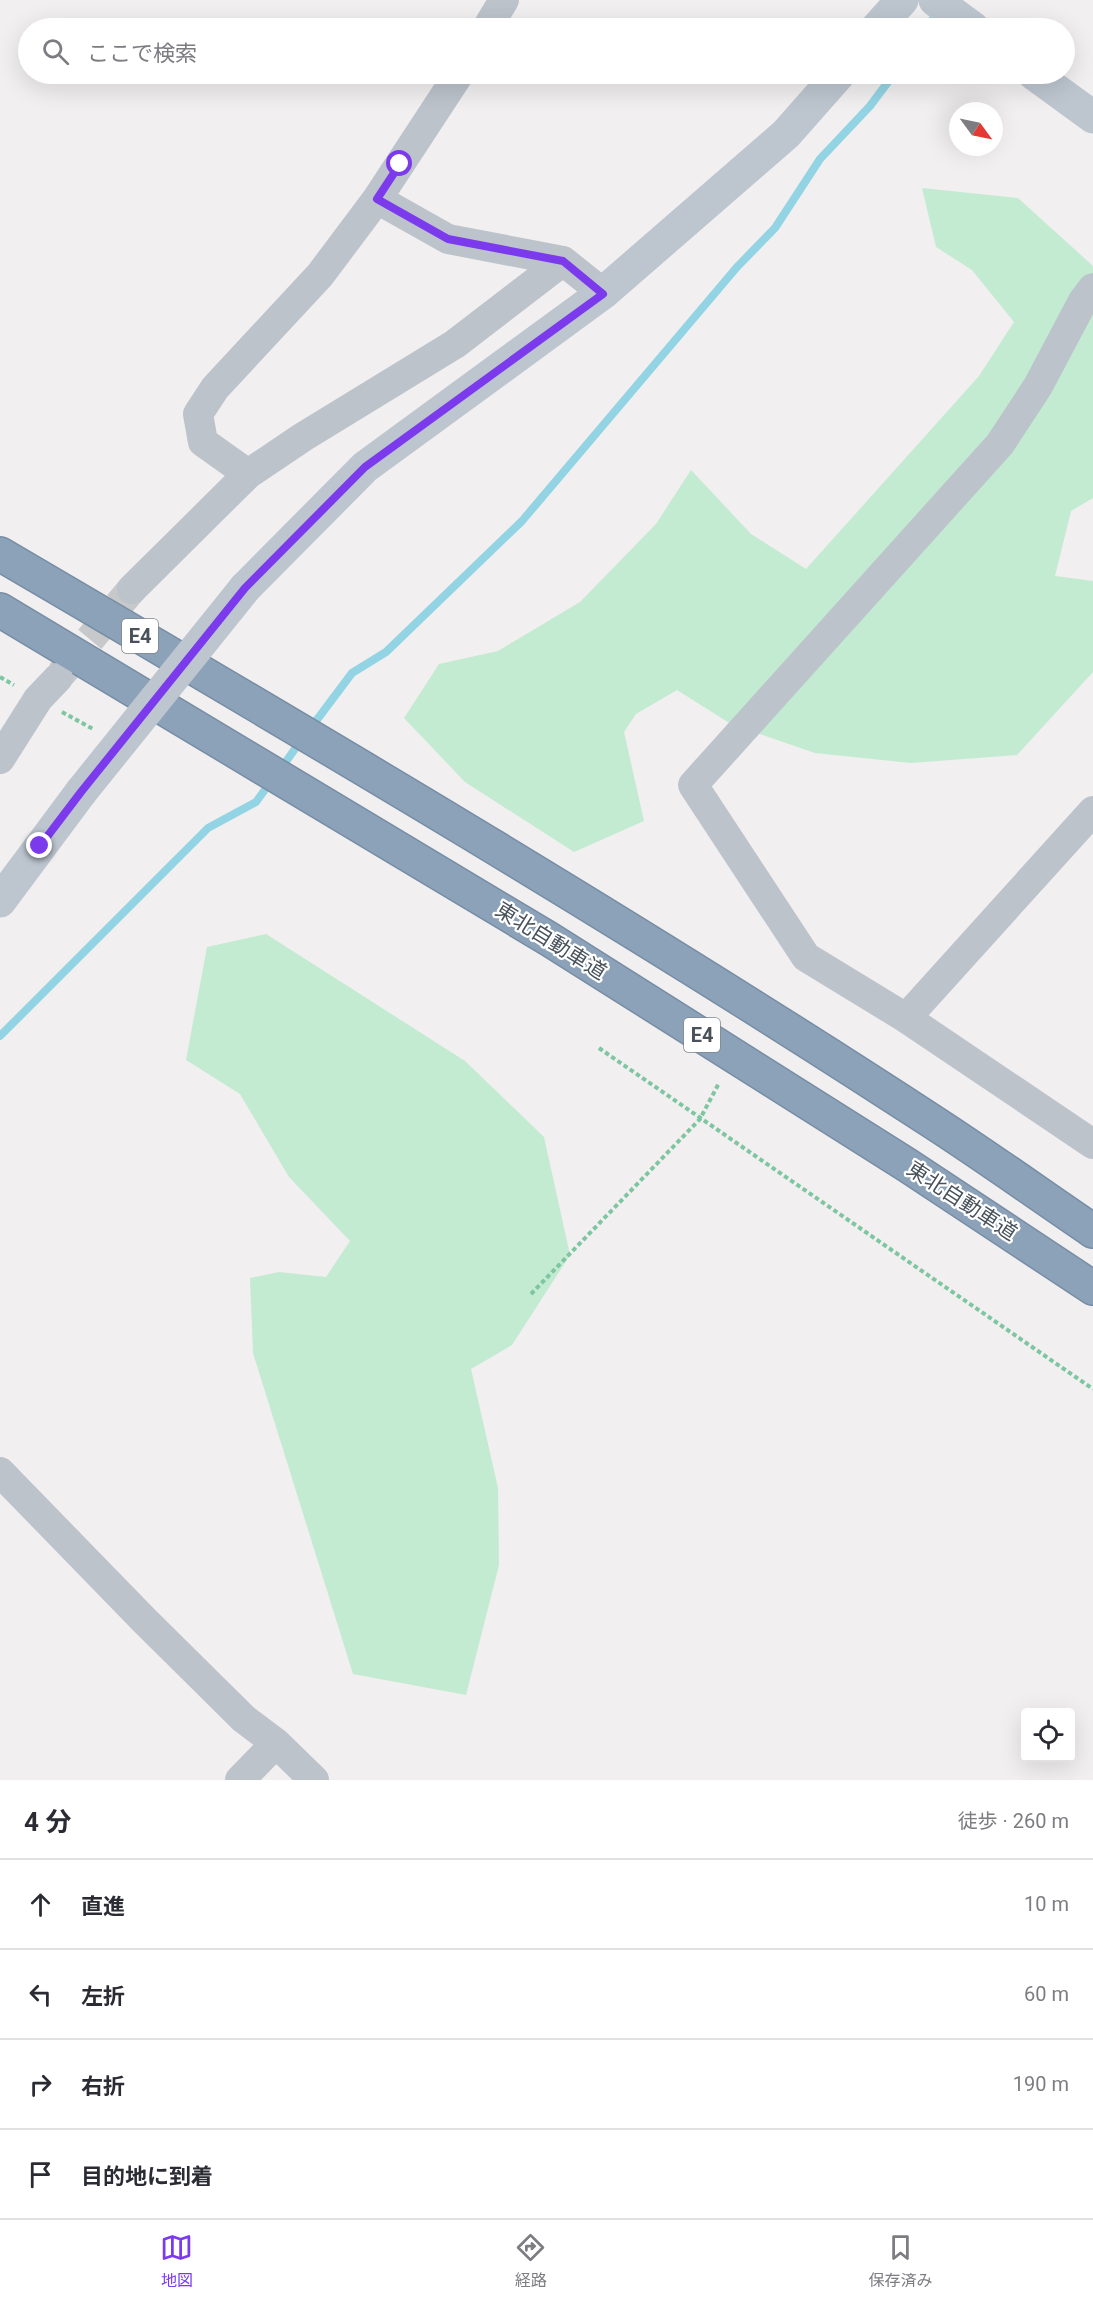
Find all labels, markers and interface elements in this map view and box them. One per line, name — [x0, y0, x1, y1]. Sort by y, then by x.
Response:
search box — [18, 18, 1075, 84]
icon: search — [39, 35, 72, 68]
text: ここで検索 — [87, 41, 197, 66]
north arrow — [949, 102, 1003, 156]
route start — [386, 150, 412, 176]
road number: E4 — [122, 619, 158, 653]
route end — [26, 832, 52, 858]
street label: 東北自動車道 — [491, 897, 611, 985]
road number: E4 — [684, 1018, 720, 1052]
street label: 東北自動車道 — [903, 1157, 1021, 1245]
map controls — [1021, 1708, 1075, 1762]
button: locate — [1021, 1708, 1075, 1762]
text: 4 分 — [24, 1807, 71, 1837]
text: 徒歩 · 260 m — [958, 1809, 1069, 1833]
icon: ahead — [24, 1888, 57, 1921]
text: 10 m — [1024, 1892, 1069, 1916]
text: 直進 — [81, 1894, 125, 1919]
icon: left — [24, 1978, 57, 2011]
text: 60 m — [1024, 1982, 1069, 2006]
text: 左折 — [81, 1984, 125, 2009]
icon: right — [24, 2068, 57, 2101]
text: 190 m — [1013, 2072, 1069, 2096]
text: 右折 — [81, 2074, 125, 2099]
icon: arrive — [24, 2158, 57, 2191]
text: 目的地に到着 — [81, 2164, 213, 2189]
tab: 地図 — [160, 2231, 193, 2291]
tab: 経路 — [514, 2231, 547, 2291]
tab: 保存済み — [868, 2231, 932, 2291]

